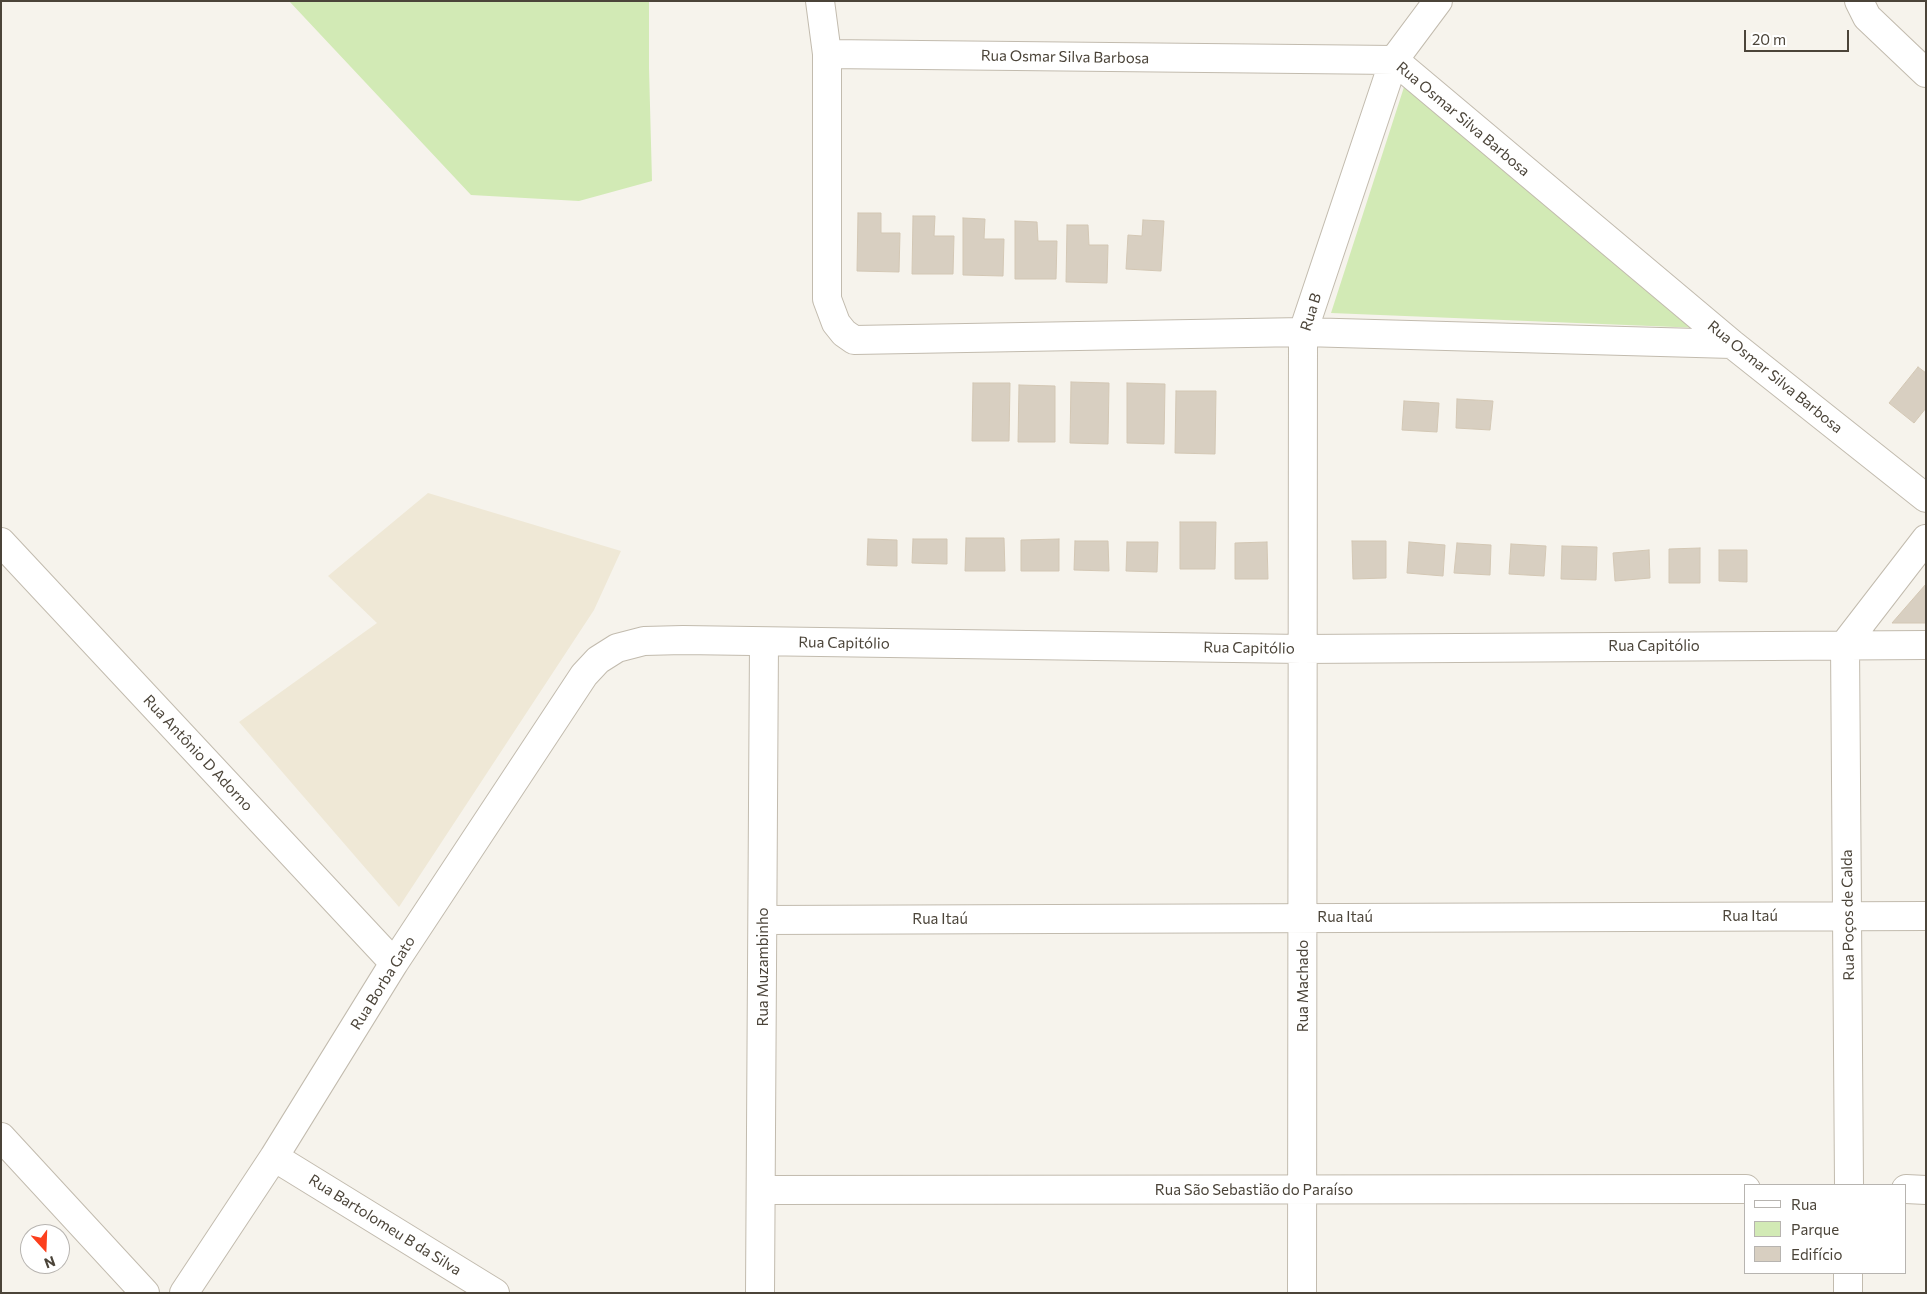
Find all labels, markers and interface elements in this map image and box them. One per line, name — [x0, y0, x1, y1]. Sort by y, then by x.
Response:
scale bar — [1747, 20, 1852, 52]
text: 20 m — [1752, 30, 1786, 48]
street label: Rua Osmar Silva Barbosa — [981, 47, 1149, 67]
street label: Rua Osmar Silva Barbosa — [1393, 58, 1533, 180]
street label: Rua B — [1297, 291, 1325, 333]
street label: Rua Osmar Silva Barbosa — [1704, 317, 1846, 437]
street label: Rua Capitólio — [798, 633, 890, 653]
street label: Rua Capitólio — [1608, 637, 1700, 655]
street label: Rua Capitólio — [1203, 638, 1295, 658]
street label: Rua Antônio D Adorno — [139, 691, 257, 815]
street label: Rua Poços de Calda — [1838, 849, 1858, 981]
street label: Rua Muzambinho — [754, 907, 772, 1027]
street label: Rua Itaú — [1722, 907, 1778, 925]
street label: Rua Itaú — [1317, 908, 1373, 926]
street label: Rua Itaú — [912, 910, 968, 928]
street label: Rua Borba Gato — [347, 933, 419, 1033]
street label: Rua Machado — [1294, 940, 1312, 1032]
street label: Rua Bartolomeu B da Silva — [305, 1171, 465, 1279]
street label: Rua São Sebastião do Paraíso — [1155, 1181, 1353, 1199]
legend — [1744, 1184, 1907, 1274]
text: Rua — [1791, 1195, 1817, 1213]
text: Parque — [1791, 1220, 1839, 1238]
north arrow — [20, 1224, 70, 1274]
text: Edifício — [1791, 1245, 1842, 1263]
text: N — [42, 1253, 58, 1272]

